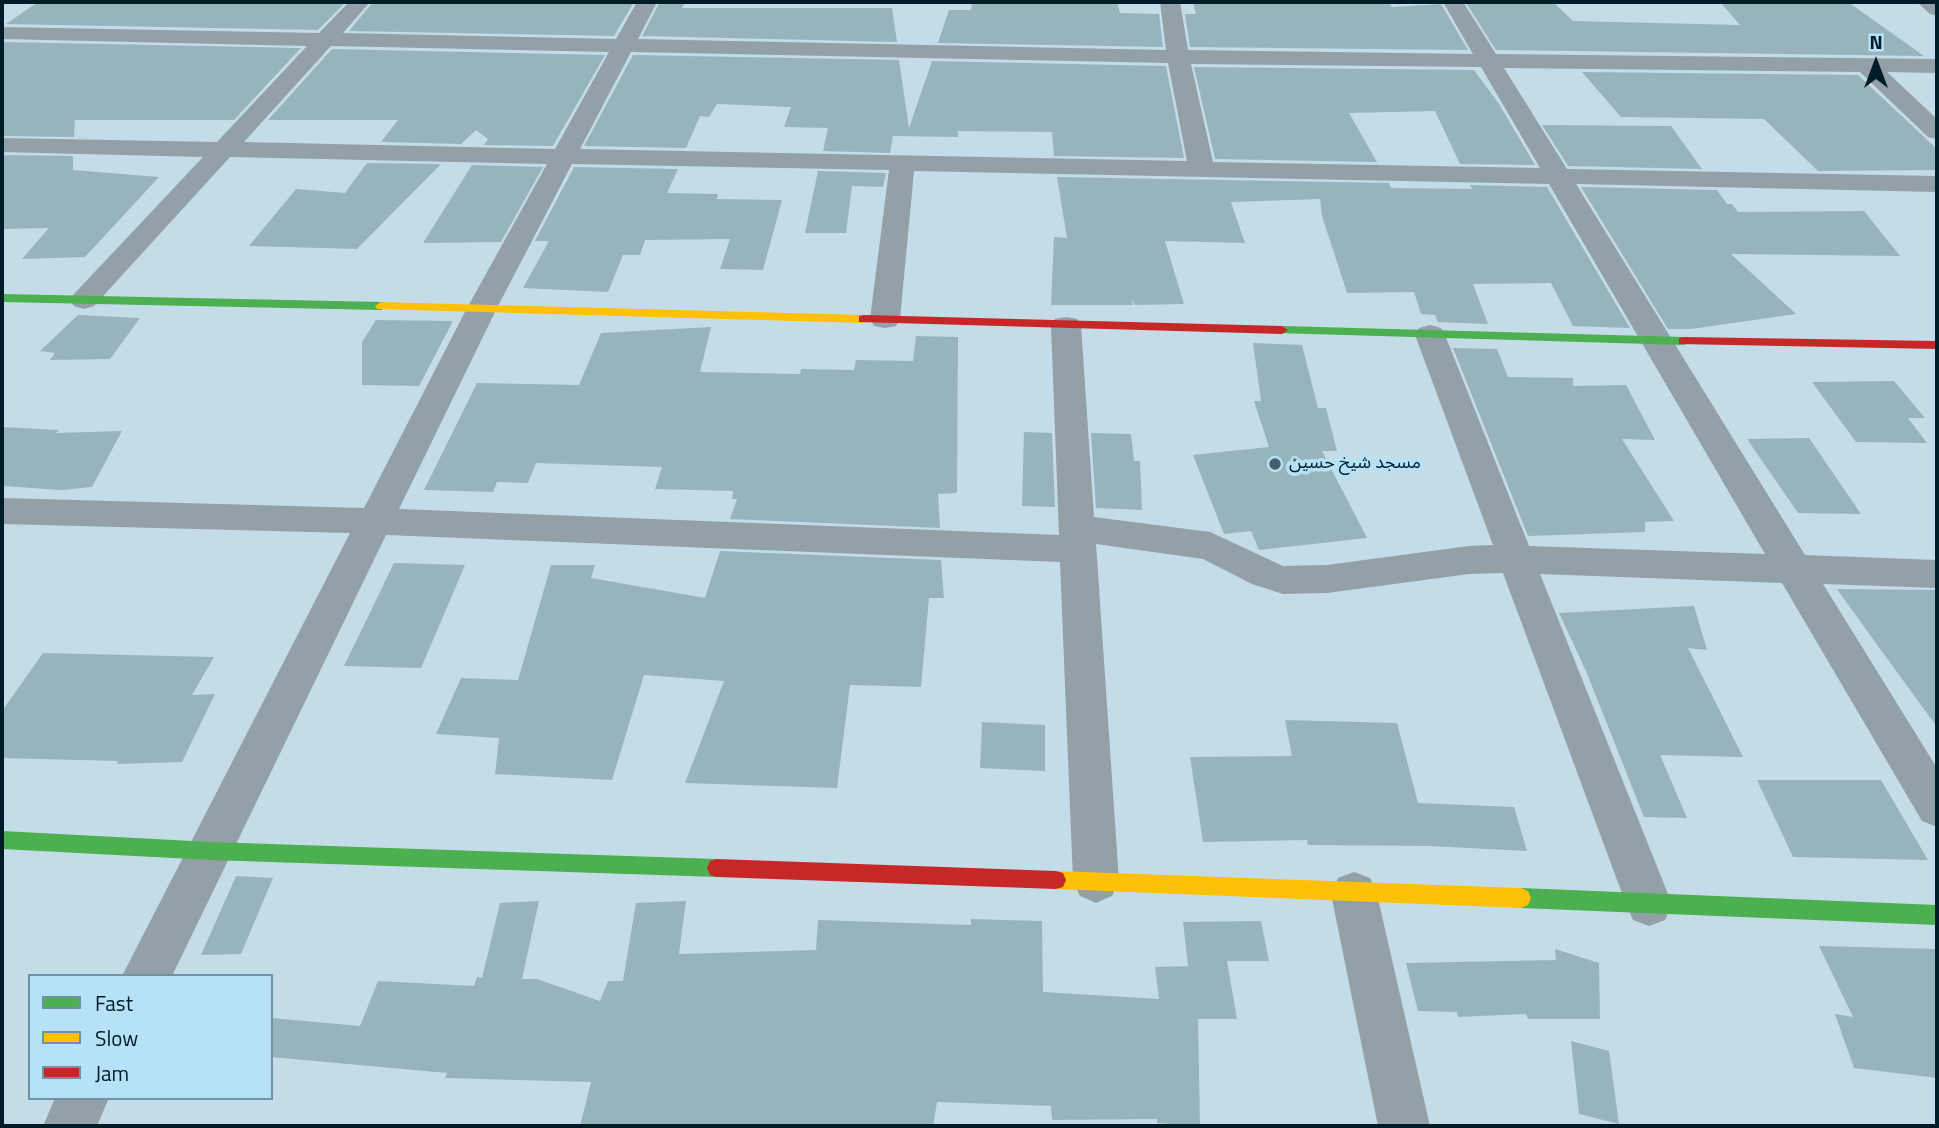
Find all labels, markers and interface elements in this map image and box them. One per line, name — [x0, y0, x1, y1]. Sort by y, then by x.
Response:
text: N — [1869, 27, 1883, 56]
north arrow — [1841, 28, 1911, 98]
place label: مسجد شيخ حسين — [1289, 453, 1421, 475]
marker: مسجد شيخ حسين — [1267, 456, 1283, 472]
legend — [28, 974, 273, 1100]
text: Fast — [95, 987, 133, 1019]
text: Slow — [95, 1022, 138, 1054]
text: Jam — [95, 1057, 129, 1089]

